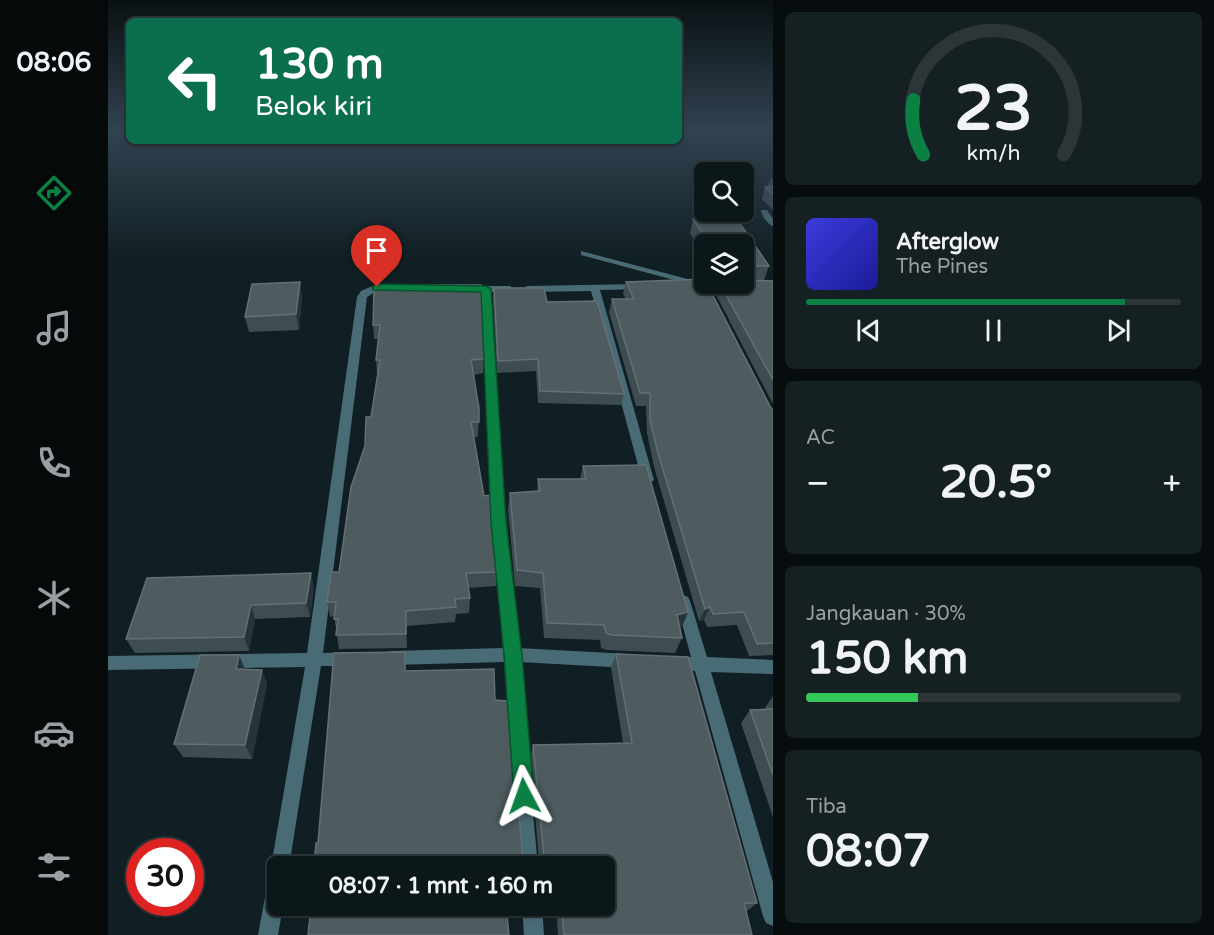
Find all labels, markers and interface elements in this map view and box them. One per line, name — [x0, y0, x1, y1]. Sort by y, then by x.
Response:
text: 130 m — [255, 39, 384, 90]
icon: left — [156, 42, 234, 120]
text: 08:06 — [17, 46, 91, 79]
text: 23 — [954, 72, 1033, 147]
text: Belok kiri — [255, 90, 372, 123]
text: km/h — [967, 141, 1020, 167]
map controls — [694, 162, 754, 294]
button: search — [694, 162, 754, 222]
icon: directions — [33, 172, 75, 214]
pin — [351, 225, 402, 287]
text: Afterglow — [896, 229, 999, 255]
icon: arrive — [360, 234, 393, 267]
button: layers — [694, 234, 754, 294]
text: The Pines — [896, 255, 988, 279]
icon: music — [33, 307, 75, 349]
icon: previous — [852, 314, 885, 347]
icon: pause — [977, 314, 1010, 347]
icon: next — [1102, 314, 1135, 347]
text: AC — [806, 426, 835, 450]
icon: phone — [33, 442, 75, 484]
text: 20.5° — [940, 456, 1052, 510]
text: − — [806, 464, 830, 503]
text: + — [1162, 464, 1181, 503]
icon: climate — [33, 577, 75, 619]
text: Jangkauan · 30% — [806, 602, 966, 626]
text: 150 km — [806, 632, 968, 686]
icon: car — [33, 712, 75, 754]
position arrow — [492, 764, 556, 828]
text: Tiba — [806, 795, 847, 819]
text: 08:07 — [806, 825, 931, 879]
speed limit sign: 30 — [126, 838, 204, 916]
icon: filters — [33, 846, 75, 888]
text: 08:07 · 1 mnt · 160 m — [329, 873, 553, 899]

